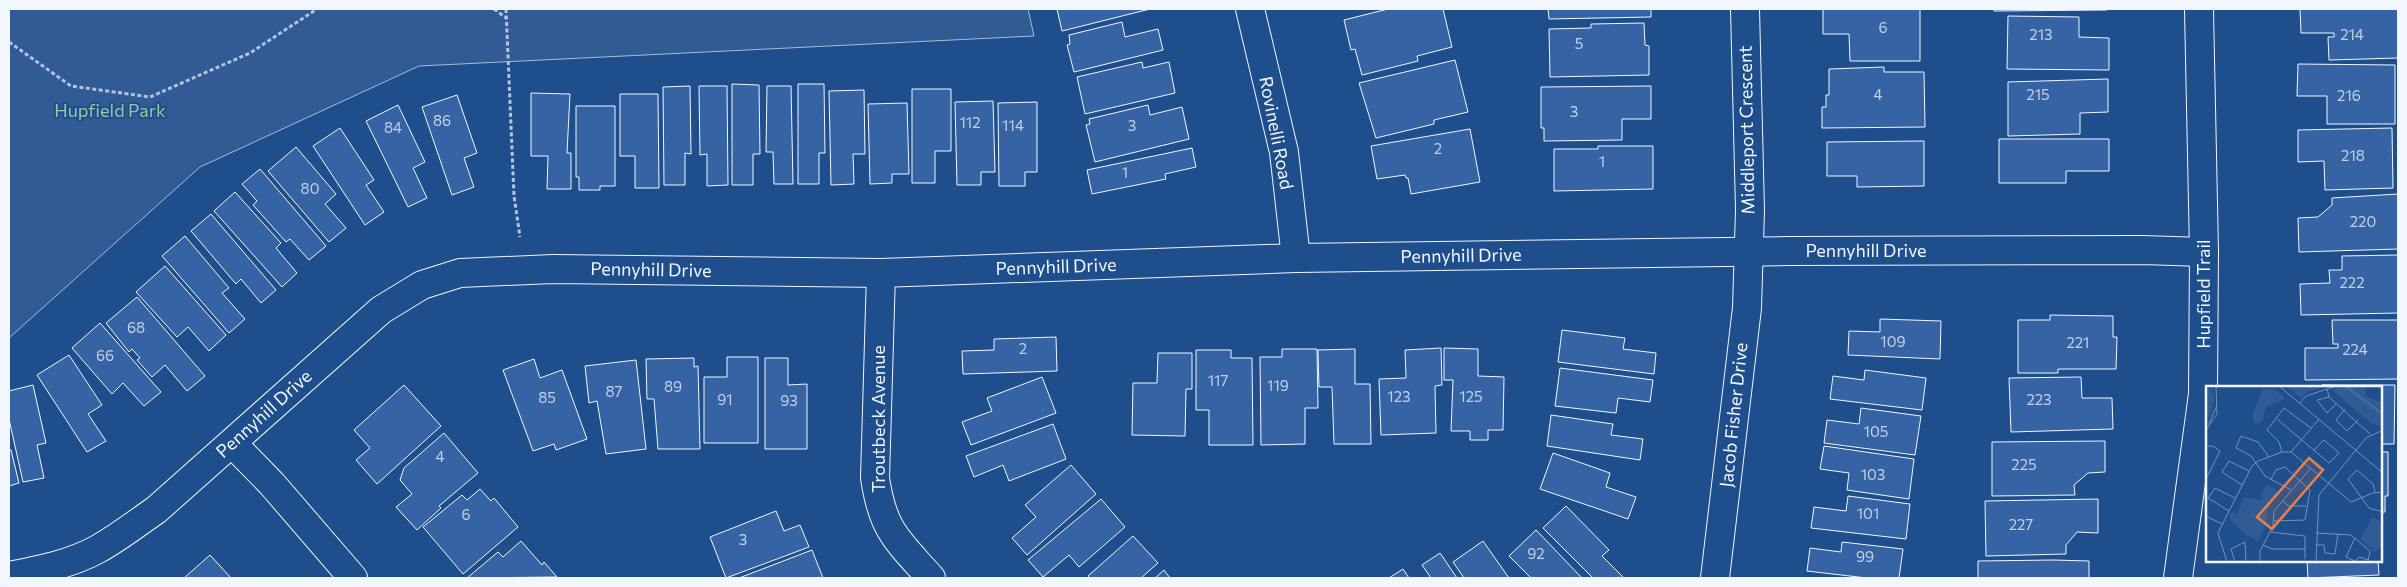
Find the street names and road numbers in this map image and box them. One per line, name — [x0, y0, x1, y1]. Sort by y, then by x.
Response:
street label: Middleport Crescent — [1734, 45, 1758, 215]
street label: Rovinelli Road — [1255, 74, 1299, 191]
street label: Pennyhill Drive — [1805, 239, 1927, 261]
street label: Hupfield Trail — [2192, 239, 2214, 349]
street label: Pennyhill Drive — [1400, 243, 1522, 267]
street label: Pennyhill Drive — [995, 253, 1117, 279]
street label: Pennyhill Drive — [590, 257, 712, 281]
street label: Jacob Fisher Drive — [1714, 341, 1752, 488]
street label: Troutbeck Avenue — [867, 345, 889, 493]
street label: Pennyhill Drive — [211, 365, 316, 462]

